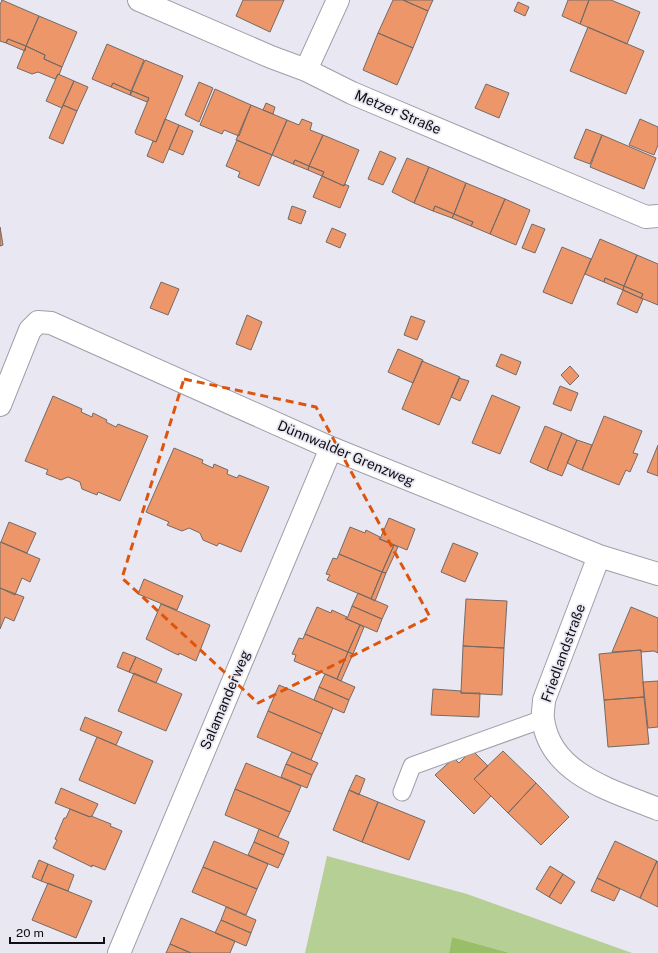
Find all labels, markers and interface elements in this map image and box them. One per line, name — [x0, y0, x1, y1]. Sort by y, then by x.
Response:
street label: Metzer Straße — [352, 87, 444, 137]
street label: Dünnwalder Grenzweg — [275, 417, 417, 489]
street label: Friedlandstraße — [538, 602, 588, 704]
street label: Salamanderweg — [197, 648, 253, 752]
scale bar — [10, 919, 104, 945]
text: 20 m — [16, 926, 44, 940]

